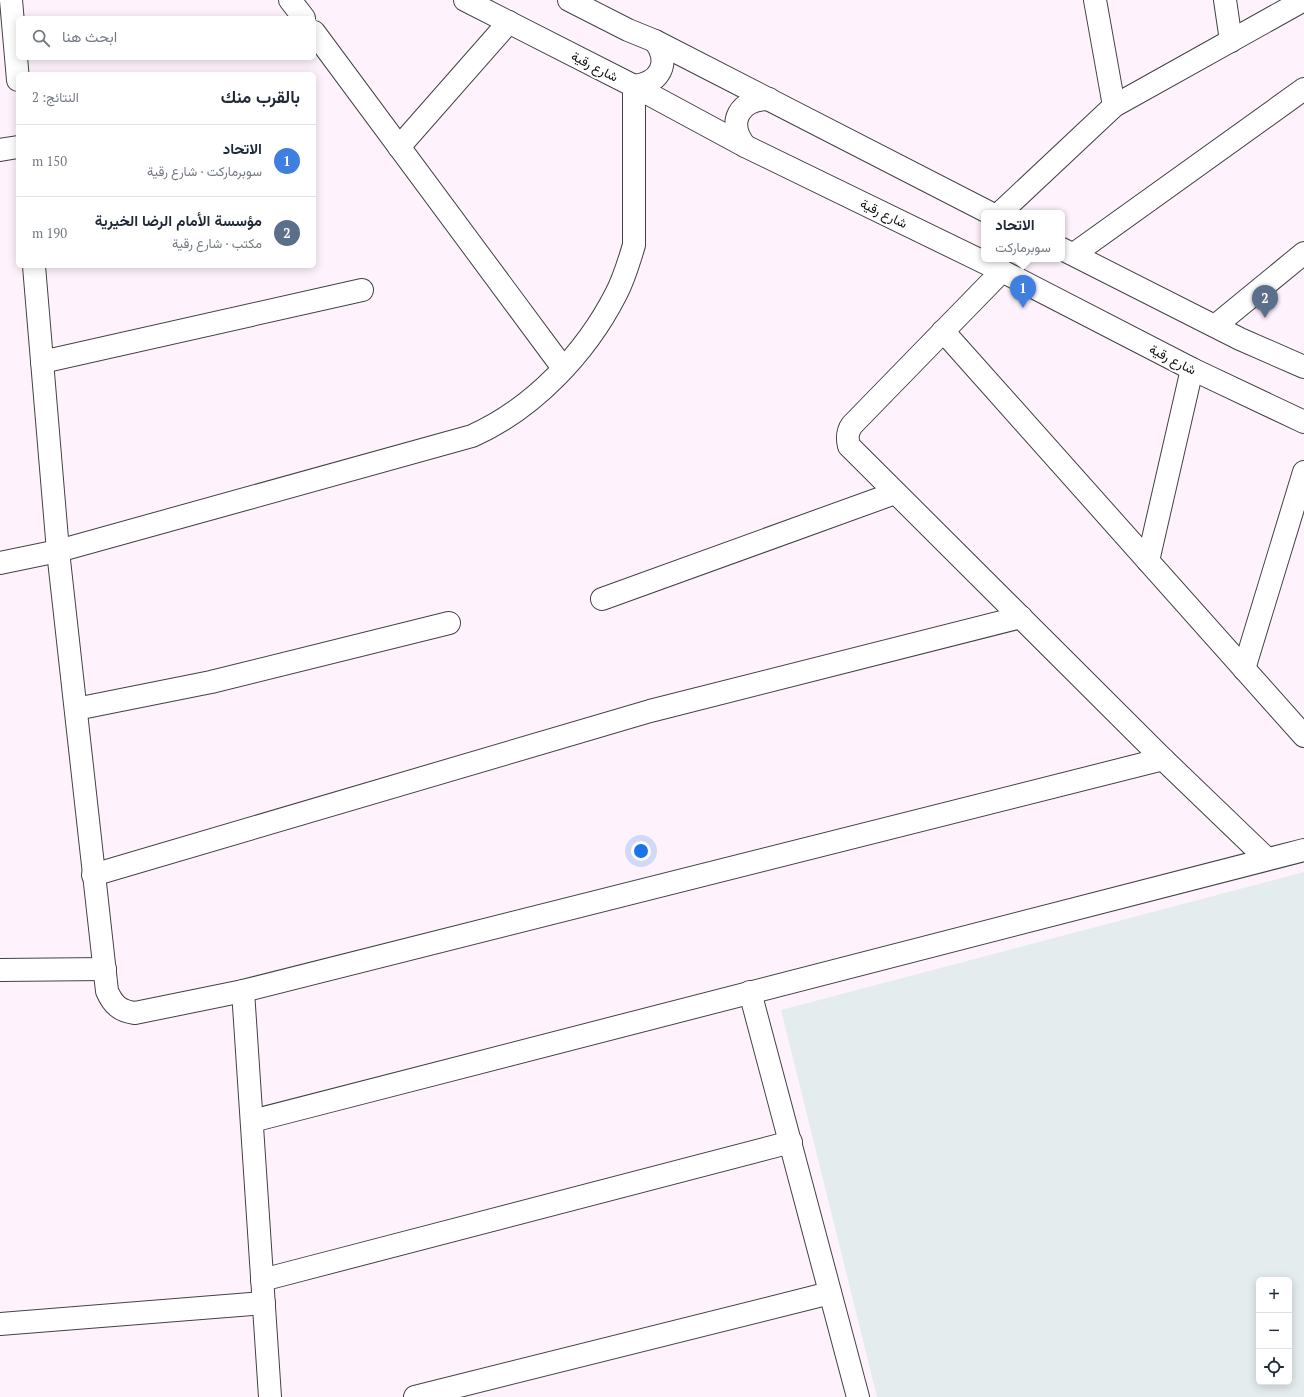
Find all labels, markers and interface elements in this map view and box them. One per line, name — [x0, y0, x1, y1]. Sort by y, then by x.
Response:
search box — [16, 16, 316, 60]
text: ابحث هنا — [62, 26, 117, 46]
icon: search — [30, 27, 52, 49]
street label: شارع رقية — [568, 47, 621, 86]
text: بالقرب منك — [221, 85, 300, 108]
text: النتائج: 2 — [32, 88, 79, 106]
text: الاتحاد — [223, 138, 262, 158]
text: 150 m — [32, 152, 67, 170]
text: 1 — [283, 152, 291, 170]
text: سوبرماركت · شارع رقية — [147, 162, 262, 180]
street label: شارع رقية — [857, 194, 911, 233]
text: مؤسسة الأمام الرضا الخيرية — [95, 210, 262, 230]
popup — [981, 210, 1065, 262]
text: الاتحاد — [995, 214, 1035, 234]
text: 190 m — [32, 224, 67, 242]
text: 2 — [283, 224, 291, 242]
text: مكتب · شارع رقية — [172, 234, 262, 252]
text: سوبرماركت — [995, 238, 1051, 256]
pin: 1 — [1010, 275, 1036, 308]
pin: 2 — [1252, 285, 1278, 318]
street label: شارع رقية — [1146, 340, 1199, 379]
your location — [631, 841, 651, 861]
map controls — [1256, 1277, 1292, 1385]
button: + — [1256, 1277, 1292, 1313]
button: − — [1256, 1313, 1292, 1349]
button: locate — [1256, 1349, 1292, 1385]

